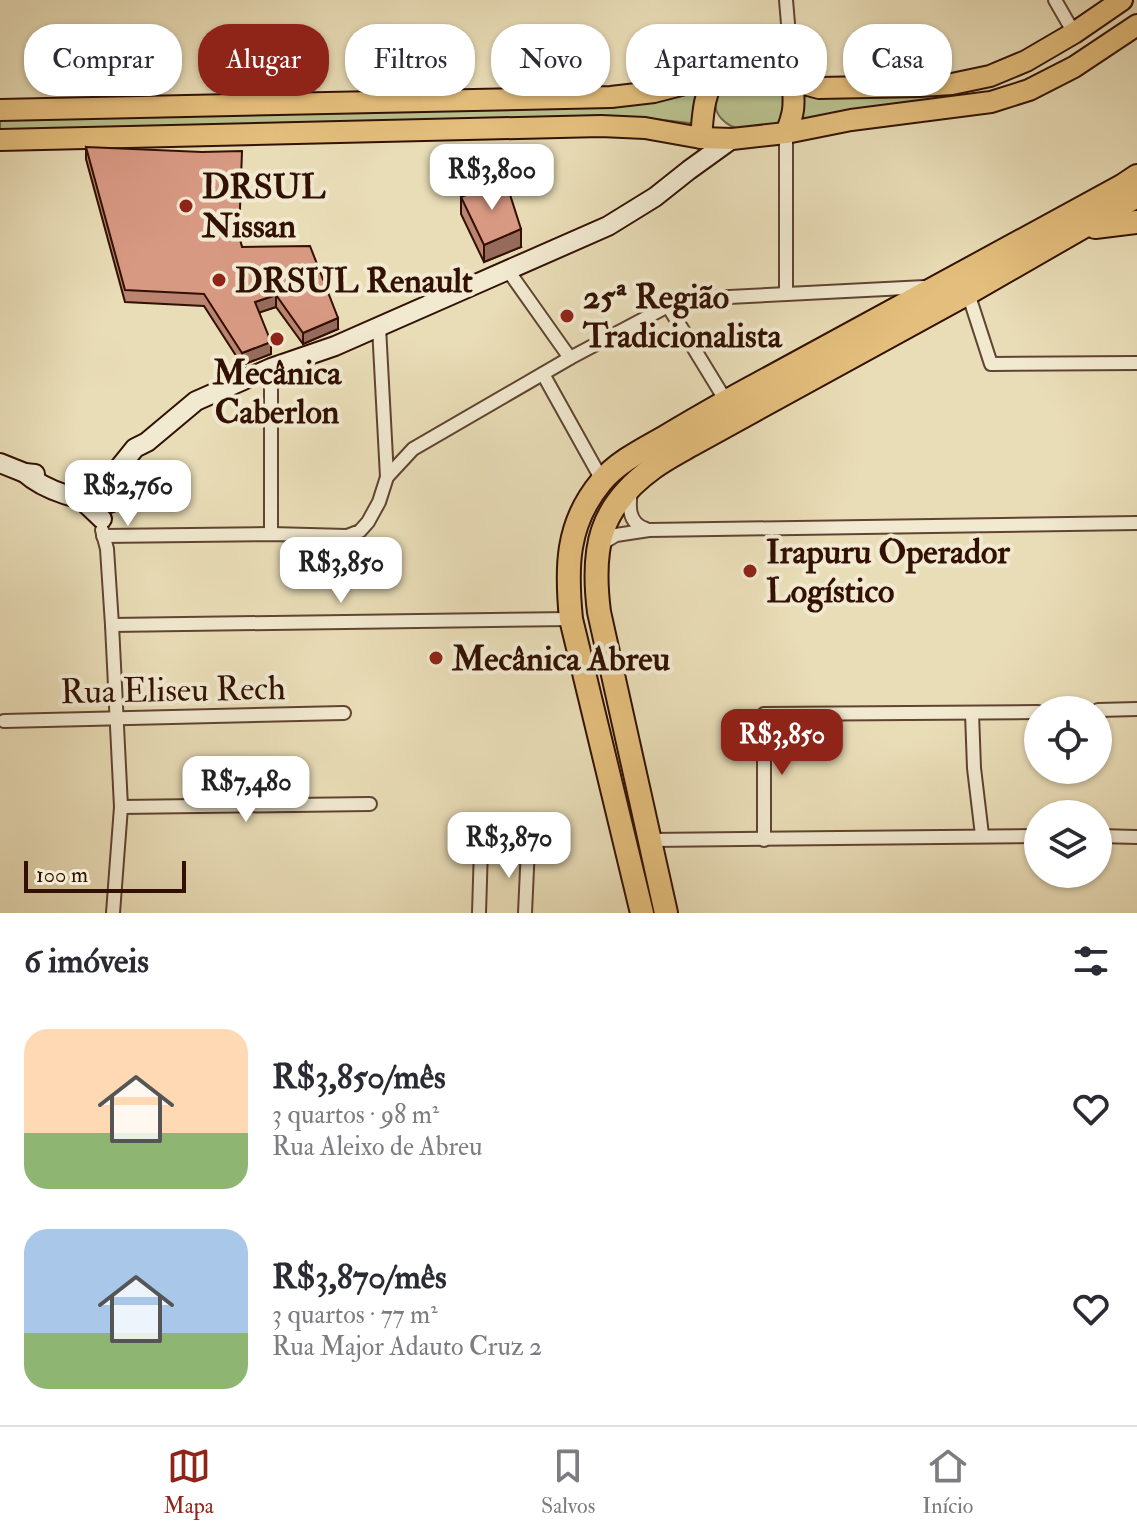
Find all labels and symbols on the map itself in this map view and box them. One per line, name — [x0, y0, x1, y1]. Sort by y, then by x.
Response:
pin: R$3,800 — [418, 144, 566, 212]
place label: DRSUL Nissan — [201, 166, 326, 248]
marker: DRSUL Nissan — [177, 197, 195, 215]
place label: DRSUL Renault — [235, 260, 473, 303]
marker: DRSUL Renault — [210, 271, 228, 289]
place label: 25ª Região Tradicionalista — [582, 276, 783, 358]
marker: 25ª Região Tradicionalista — [558, 307, 576, 325]
marker: Mecânica Caberlon — [268, 330, 286, 348]
place label: Mecânica Caberlon — [212, 352, 342, 434]
pin: R$2,760 — [54, 460, 202, 528]
place label: Irapuru Operador Logístico — [766, 531, 1011, 613]
pin: R$3,850 — [267, 537, 415, 605]
marker: Irapuru Operador Logístico — [741, 562, 759, 580]
place label: Mecânica Abreu — [451, 638, 670, 681]
marker: Mecânica Abreu — [427, 649, 445, 667]
street label: Rua Eliseu Rech — [60, 667, 286, 714]
pin: R$3,850 — [708, 709, 856, 777]
pin: R$7,480 — [172, 756, 320, 824]
pin: R$3,870 — [435, 812, 583, 880]
scale bar — [24, 857, 186, 893]

